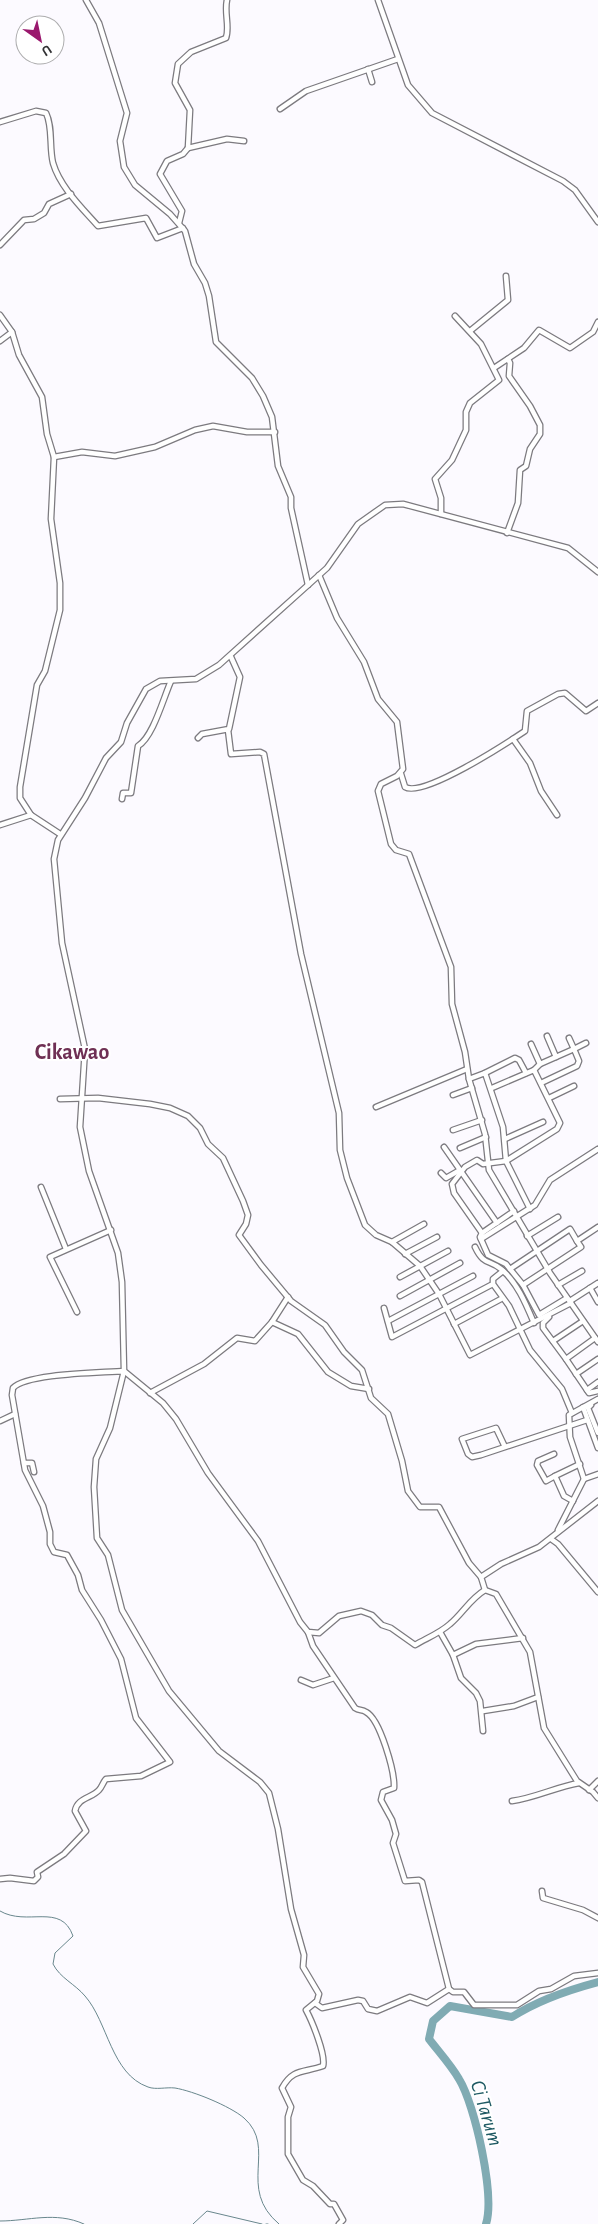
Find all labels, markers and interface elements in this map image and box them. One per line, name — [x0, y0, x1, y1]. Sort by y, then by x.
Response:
north arrow — [15, 15, 65, 65]
text: U — [39, 42, 54, 58]
district label: Cikawao — [35, 1041, 109, 1063]
water label: Ci Tarum — [467, 2078, 506, 2149]

